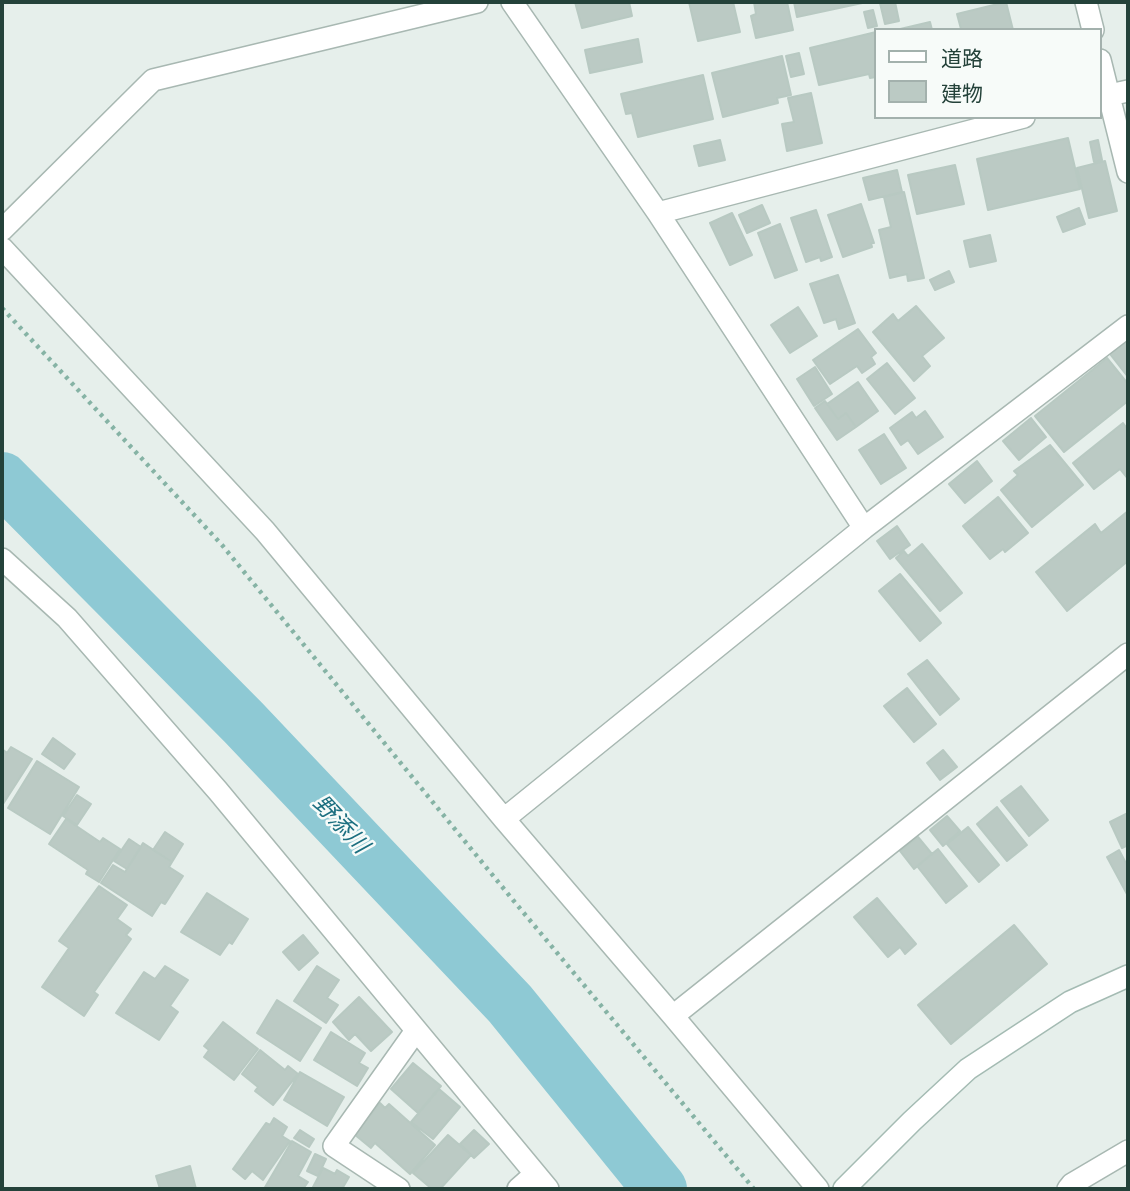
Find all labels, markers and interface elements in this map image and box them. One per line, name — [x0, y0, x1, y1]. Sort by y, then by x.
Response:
legend — [874, 28, 1102, 119]
text: 道路 — [941, 45, 983, 72]
text: 建物 — [941, 80, 983, 107]
water label: 野添川 — [306, 790, 374, 860]

